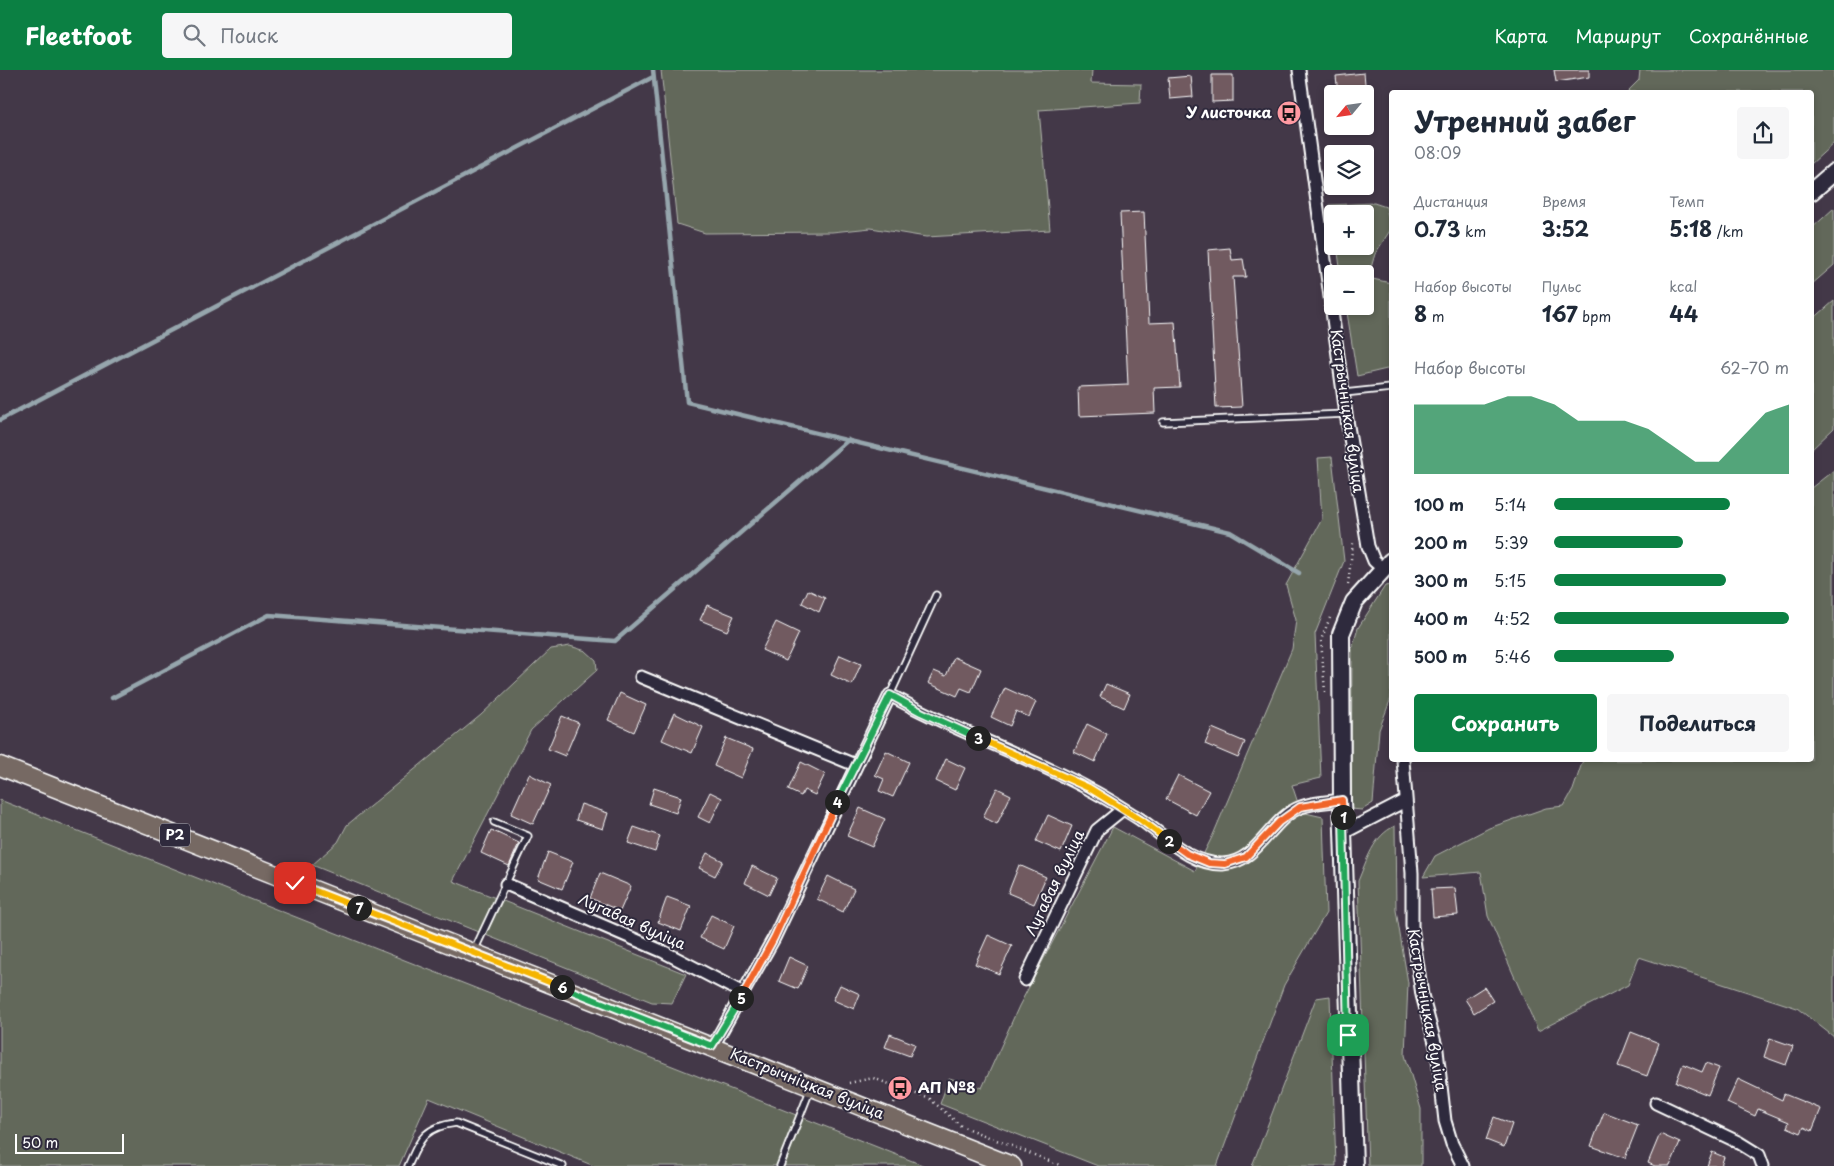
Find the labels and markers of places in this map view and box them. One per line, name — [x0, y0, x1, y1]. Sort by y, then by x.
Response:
place label: У листочка — [1185, 100, 1273, 123]
bus stop icon: У листочка — [1276, 100, 1302, 126]
pin: 3 — [966, 726, 990, 750]
pin: 4 — [824, 790, 850, 814]
pin: 1 — [1330, 804, 1356, 830]
pin: 2 — [1156, 828, 1182, 854]
pin — [274, 862, 316, 904]
pin: 7 — [346, 896, 372, 920]
pin: 6 — [550, 974, 574, 1000]
pin: 5 — [728, 986, 754, 1010]
pin — [1327, 1014, 1369, 1056]
bus stop icon: АП №8 — [887, 1075, 913, 1101]
place label: АП №8 — [918, 1075, 976, 1098]

